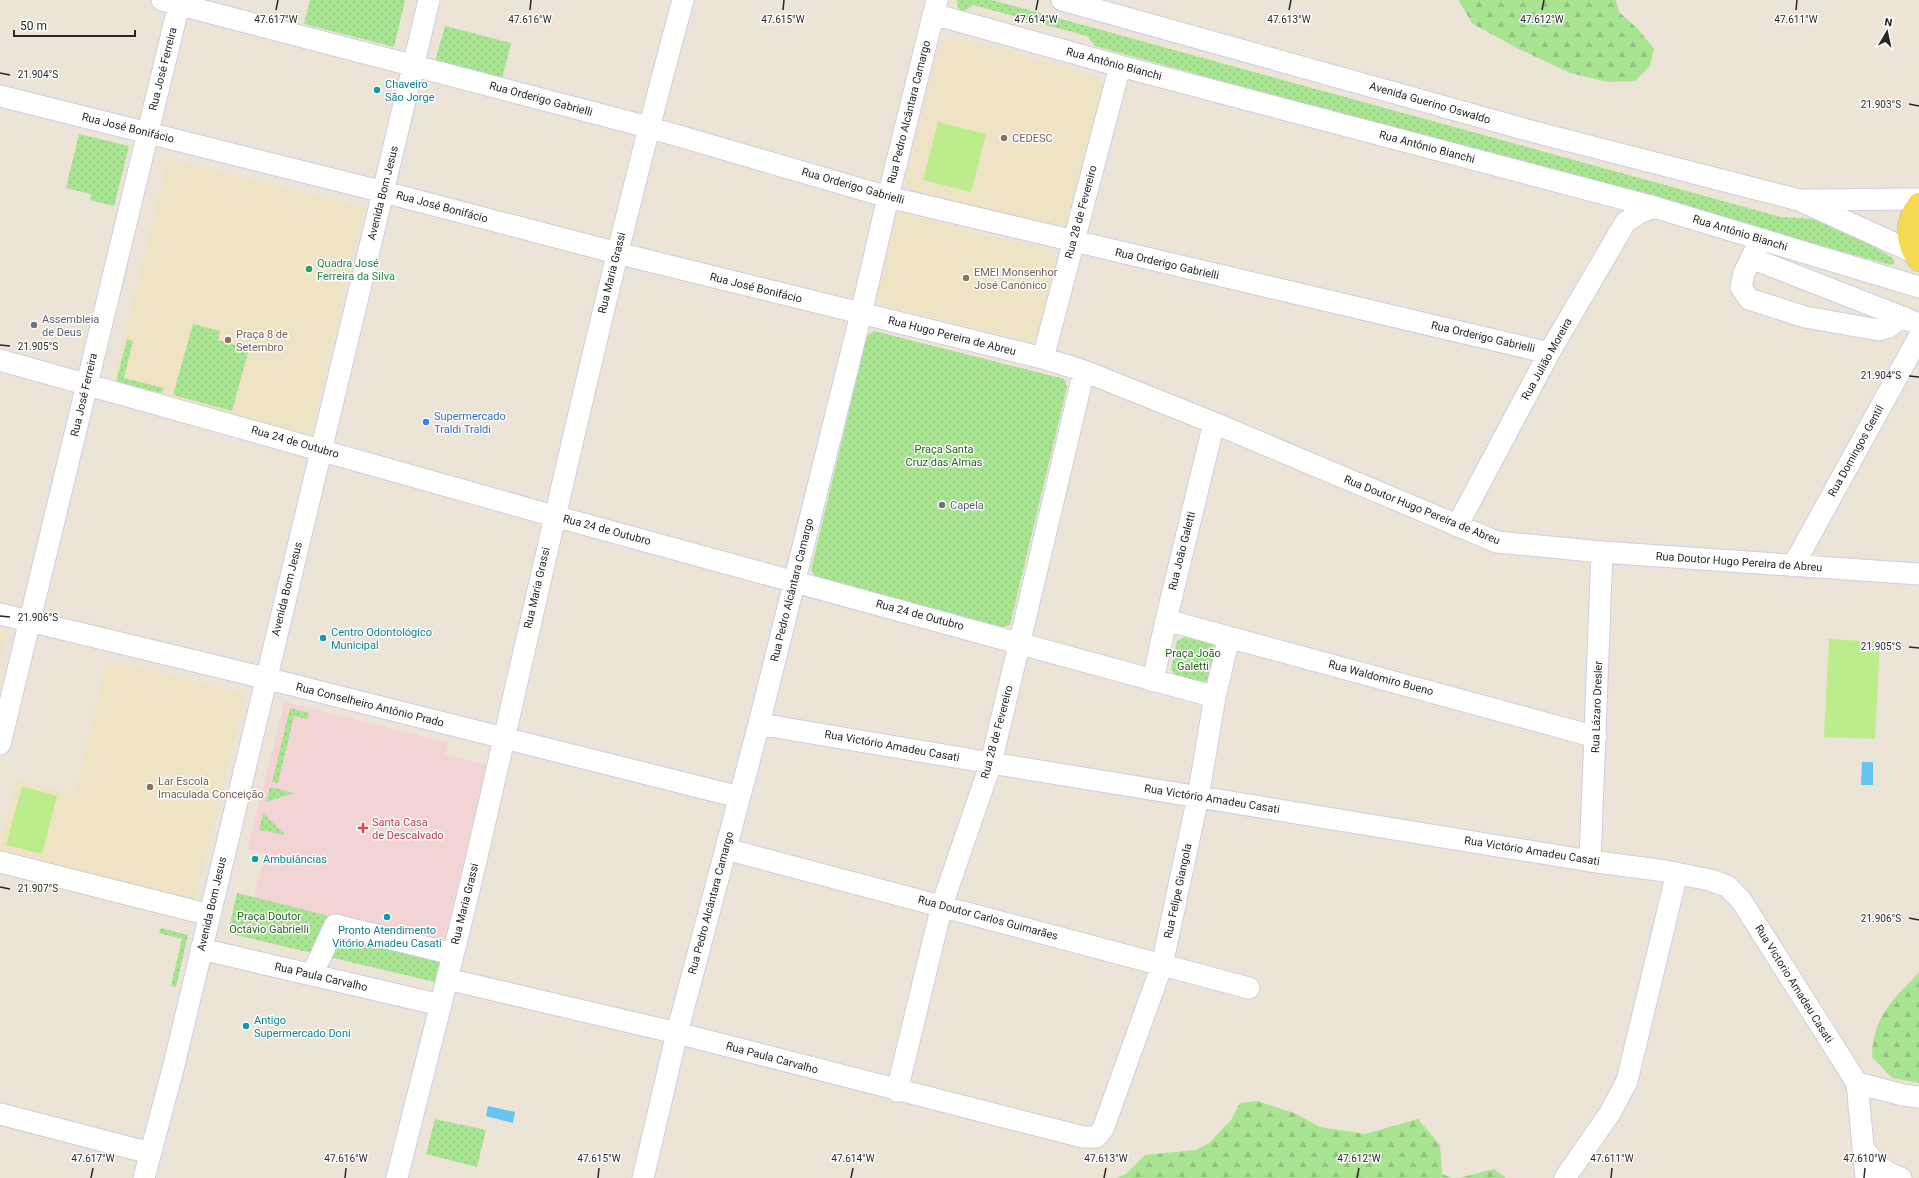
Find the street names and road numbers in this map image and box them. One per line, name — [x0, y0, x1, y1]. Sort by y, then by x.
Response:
street label: Rua José Ferreira — [146, 26, 180, 112]
street label: Rua Pedro Alcântara Camargo — [885, 39, 933, 185]
street label: Rua Antônio Bianchi — [1065, 45, 1163, 83]
street label: Rua Orderigo Gabrielli — [488, 79, 594, 119]
street label: Avenida Guerino Oswaldo — [1368, 79, 1492, 127]
street label: Rua José Bonifácio — [81, 110, 175, 146]
street label: Rua Antônio Bianchi — [1378, 128, 1476, 166]
street label: Avenida Bom Jesus — [365, 144, 401, 241]
street label: Rua 28 de Fevereiro — [1062, 164, 1100, 260]
street label: Rua Orderigo Gabrielli — [800, 165, 906, 207]
street label: Rua José Bonifácio — [395, 188, 489, 226]
street label: Rua Antônio Bianchi — [1691, 212, 1789, 254]
street label: Rua Maria Grassi — [596, 231, 628, 315]
street label: Rua Orderigo Gabrielli — [1114, 246, 1220, 282]
street label: Rua José Bonifácio — [709, 270, 803, 306]
street label: Rua Hugo Pereira de Abreu — [887, 314, 1017, 358]
street label: Rua Julião Moreira — [1519, 316, 1575, 402]
street label: Rua Orderigo Gabrielli — [1430, 319, 1536, 355]
street label: Rua José Ferreira — [68, 352, 100, 438]
street label: Rua Domingos Gentil — [1825, 403, 1887, 499]
street label: Rua 24 de Outubro — [250, 423, 340, 461]
street label: Rua Doutor Hugo Pereira de Abreu — [1342, 473, 1502, 547]
street label: Rua João Galetti — [1166, 510, 1198, 592]
street label: Rua 24 de Outubro — [561, 512, 653, 548]
street label: Rua Pedro Alcântara Camargo — [768, 517, 816, 663]
street label: Avenida Bom Jesus — [269, 540, 305, 637]
street label: Rua Maria Grassi — [521, 546, 553, 630]
street label: Rua Doutor Hugo Pereira de Abreu — [1655, 550, 1823, 574]
street label: Rua 24 de Outubro — [874, 597, 966, 633]
street label: Rua Waldomiro Bueno — [1327, 658, 1435, 698]
street label: Rua Lázaro Dresler — [1589, 660, 1605, 753]
street label: Rua Conselheiro Antônio Prado — [295, 680, 445, 730]
street label: Rua 28 de Fevereiro — [978, 684, 1016, 780]
street label: Rua Victório Amadeu Casati — [823, 728, 961, 764]
street label: Rua Victório Amadeu Casati — [1143, 782, 1281, 816]
street label: Rua Pedro Alcântara Camargo — [686, 830, 736, 976]
street label: Rua Victório Amadeu Casati — [1463, 834, 1601, 868]
street label: Rua Felipe Giangola — [1162, 842, 1194, 940]
street label: Avenida Bom Jesus — [195, 855, 229, 952]
street label: Rua Maria Grassi — [449, 862, 481, 946]
street label: Rua Doutor Carlos Guimarães — [917, 893, 1060, 943]
street label: Rua Victorio Amadeu Casati — [1752, 923, 1836, 1045]
street label: Rua Paula Carvalho — [273, 960, 369, 994]
street label: Rua Paula Carvalho — [724, 1039, 820, 1077]

